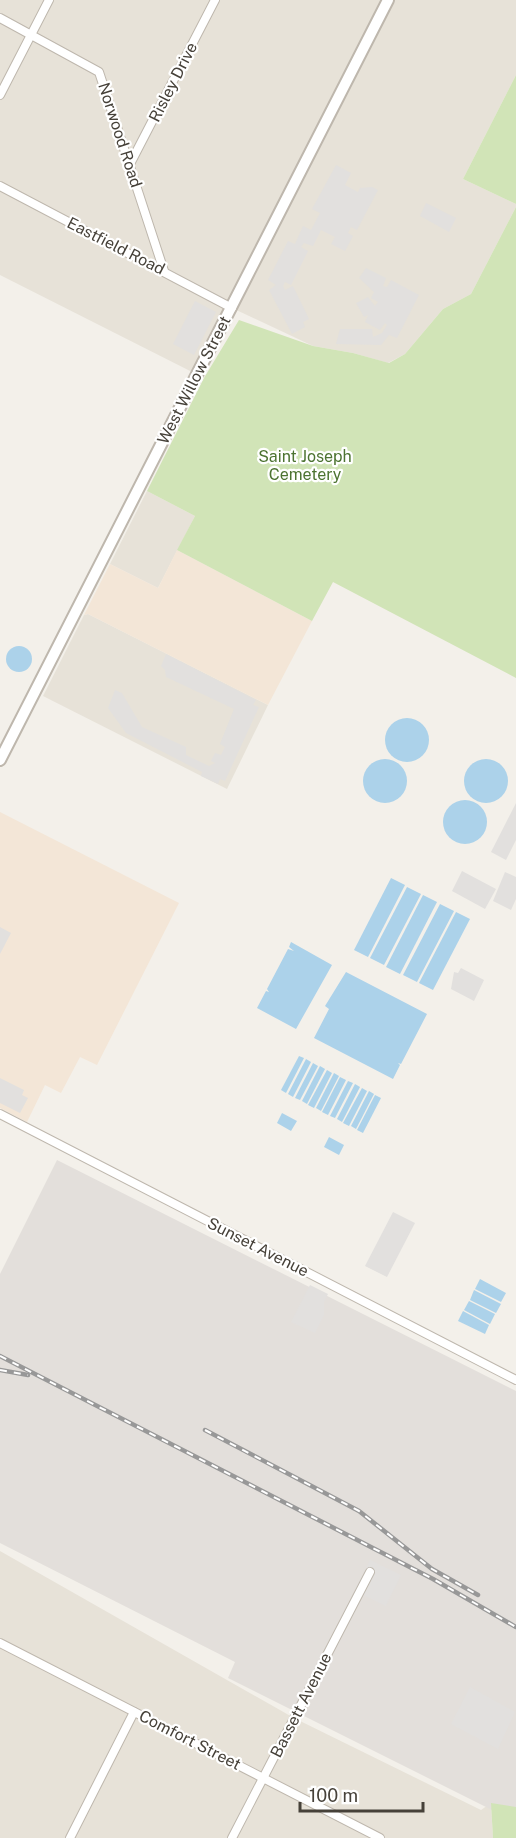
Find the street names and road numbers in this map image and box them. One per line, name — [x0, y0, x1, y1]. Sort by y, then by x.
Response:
street label: Risley Drive — [145, 39, 201, 125]
street label: Norwood Road — [94, 80, 146, 190]
street label: Eastfield Road — [64, 213, 168, 279]
street label: West Willow Street — [153, 313, 235, 447]
street label: Sunset Avenue — [204, 1213, 312, 1281]
street label: Bassett Avenue — [266, 1650, 336, 1760]
street label: Comfort Street — [136, 1706, 244, 1774]

